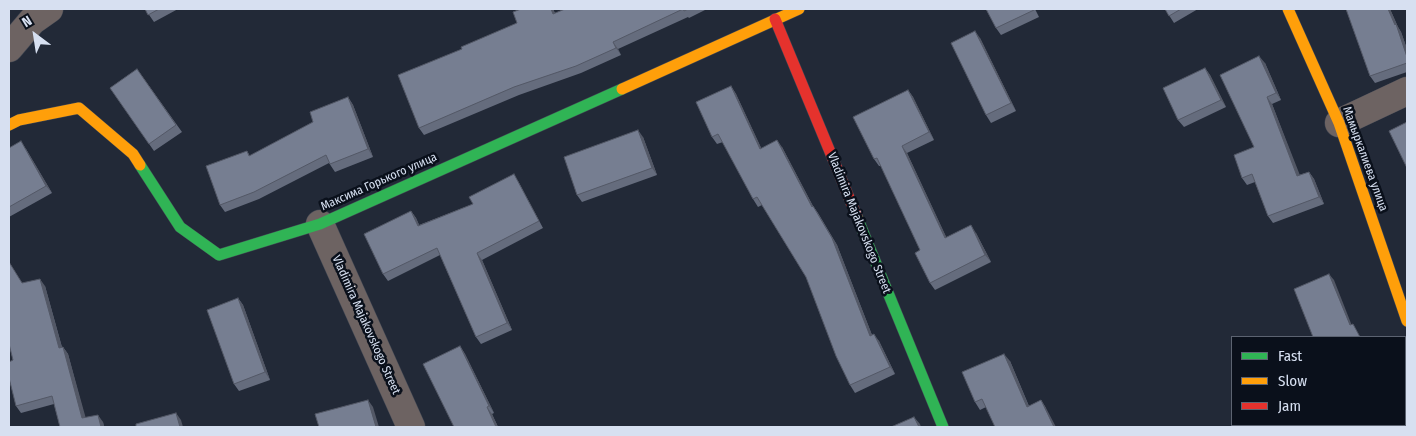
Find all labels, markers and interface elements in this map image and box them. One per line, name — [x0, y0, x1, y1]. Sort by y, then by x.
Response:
north arrow — [10, 10, 60, 60]
text: N — [19, 12, 35, 31]
street label: Мамыркалиева улица — [1339, 105, 1391, 213]
street label: Максима Горького улица — [319, 150, 439, 214]
street label: Vladimira Majakovskogo Street — [824, 151, 894, 295]
street label: Vladimira Majakovskogo Street — [329, 253, 403, 397]
legend — [1231, 336, 1406, 426]
text: Fast — [1278, 347, 1302, 365]
text: Slow — [1278, 372, 1307, 390]
text: Jam — [1278, 397, 1301, 415]

